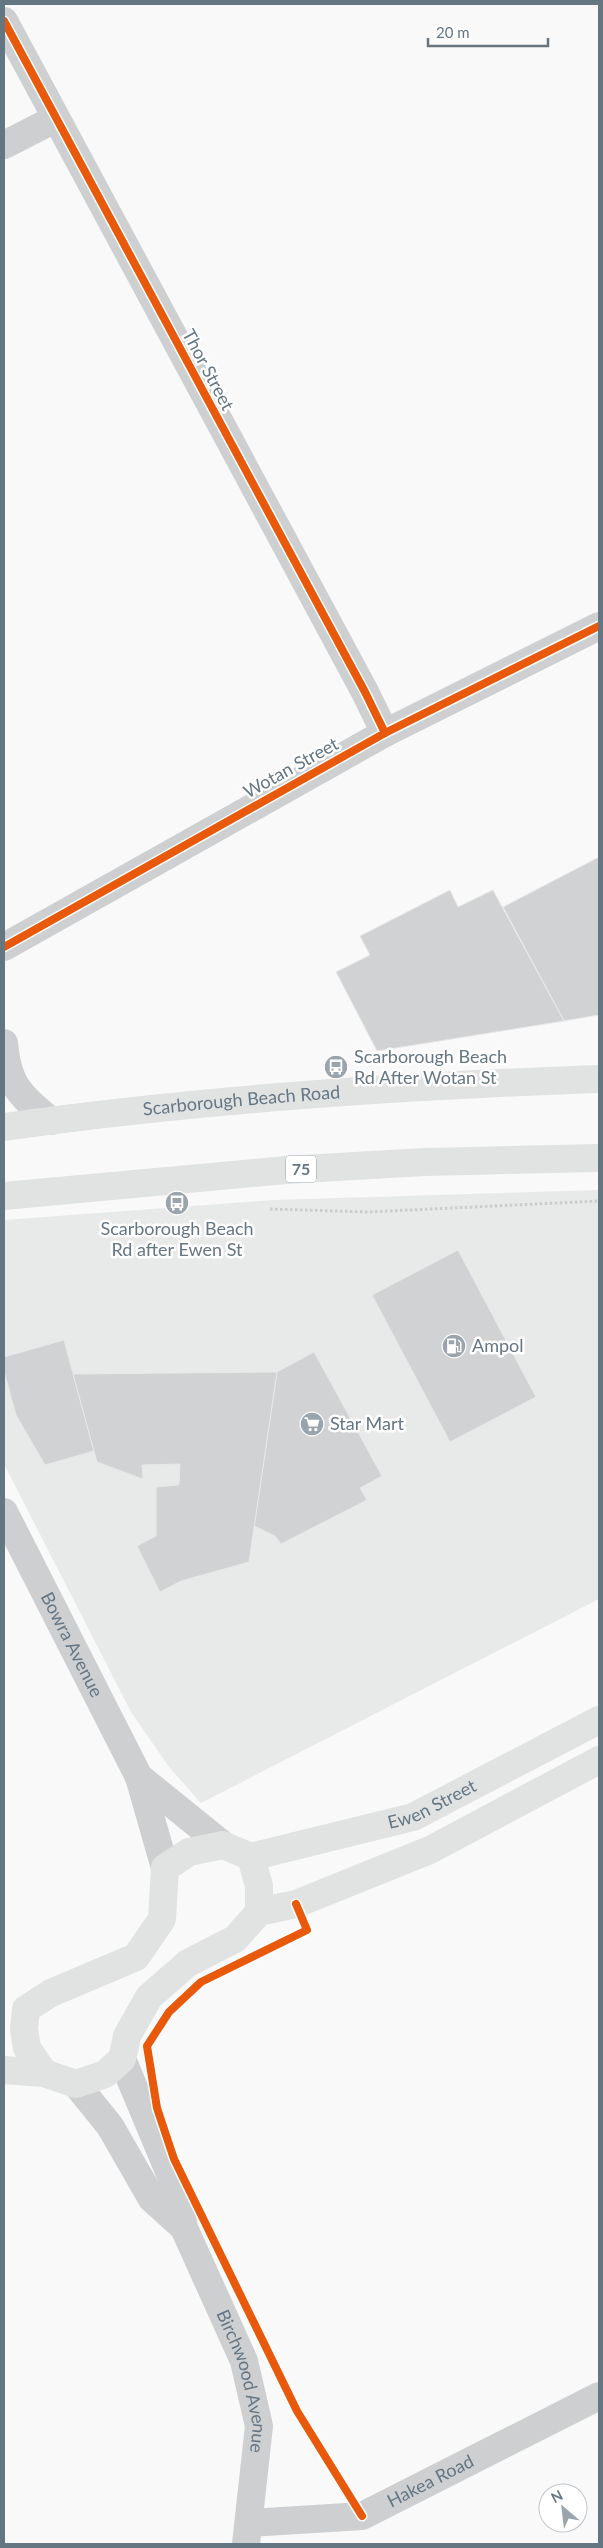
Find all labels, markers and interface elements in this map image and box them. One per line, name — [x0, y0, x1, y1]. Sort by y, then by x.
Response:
scale bar — [428, 15, 548, 47]
text: 20 m — [436, 23, 470, 41]
street label: Thor Street — [178, 325, 240, 414]
street label: Wotan Street — [239, 732, 342, 802]
place label: Scarborough Beach Rd After Wotan St — [354, 1045, 507, 1088]
bus stop icon: Scarborough Beach Rd After Wotan St — [323, 1054, 349, 1080]
street label: Scarborough Beach Road — [142, 1080, 341, 1120]
road number: 75 — [286, 1156, 316, 1182]
bus stop icon: Scarborough Beach Rd after Ewen St — [164, 1190, 190, 1216]
place label: Scarborough Beach Rd after Ewen St — [100, 1217, 254, 1260]
fuel station icon: Ampol — [441, 1333, 467, 1359]
place label: Ampol — [472, 1334, 524, 1356]
supermarket icon: Star Mart — [299, 1411, 325, 1437]
place label: Star Mart — [330, 1412, 404, 1434]
street label: Bowra Avenue — [37, 1588, 108, 1700]
street label: Ewen Street — [385, 1774, 480, 1833]
street label: Birchwood Avenue — [212, 2306, 271, 2454]
street label: Hakea Road — [383, 2449, 477, 2511]
north arrow — [538, 2483, 588, 2533]
text: N — [548, 2486, 565, 2506]

